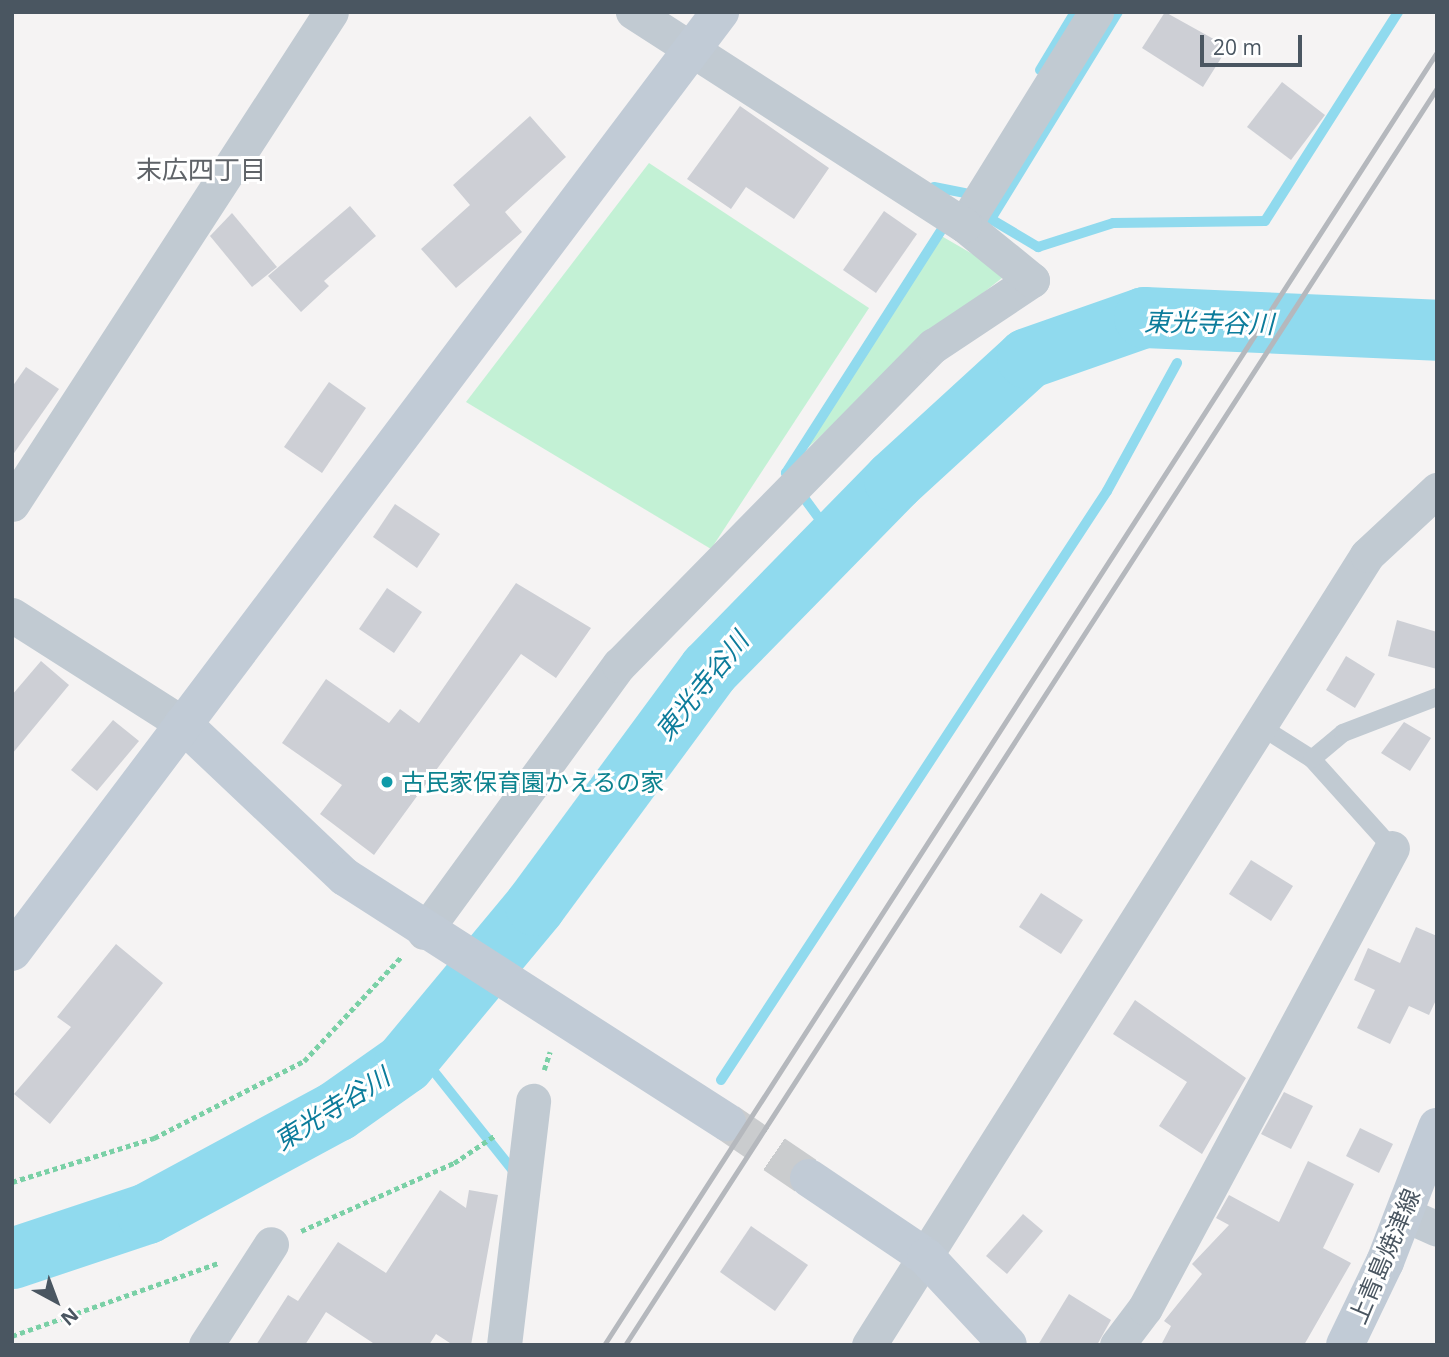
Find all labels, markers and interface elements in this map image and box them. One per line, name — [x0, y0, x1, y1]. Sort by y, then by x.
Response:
scale bar — [1204, 21, 1306, 65]
text: 20 m — [1213, 33, 1262, 61]
district label: 末広四丁目 — [136, 154, 266, 186]
water label: 東光寺谷川 — [1144, 306, 1274, 340]
water label: 東光寺谷川 — [649, 626, 755, 746]
place label: 古民家保育園かえるの家 — [401, 768, 665, 796]
marker: 古民家保育園かえるの家 — [379, 774, 395, 790]
water label: 東光寺谷川 — [269, 1061, 395, 1157]
street label: 上青島焼津線 — [1343, 1184, 1425, 1328]
north arrow — [21, 1266, 91, 1336]
text: N — [55, 1302, 84, 1332]

